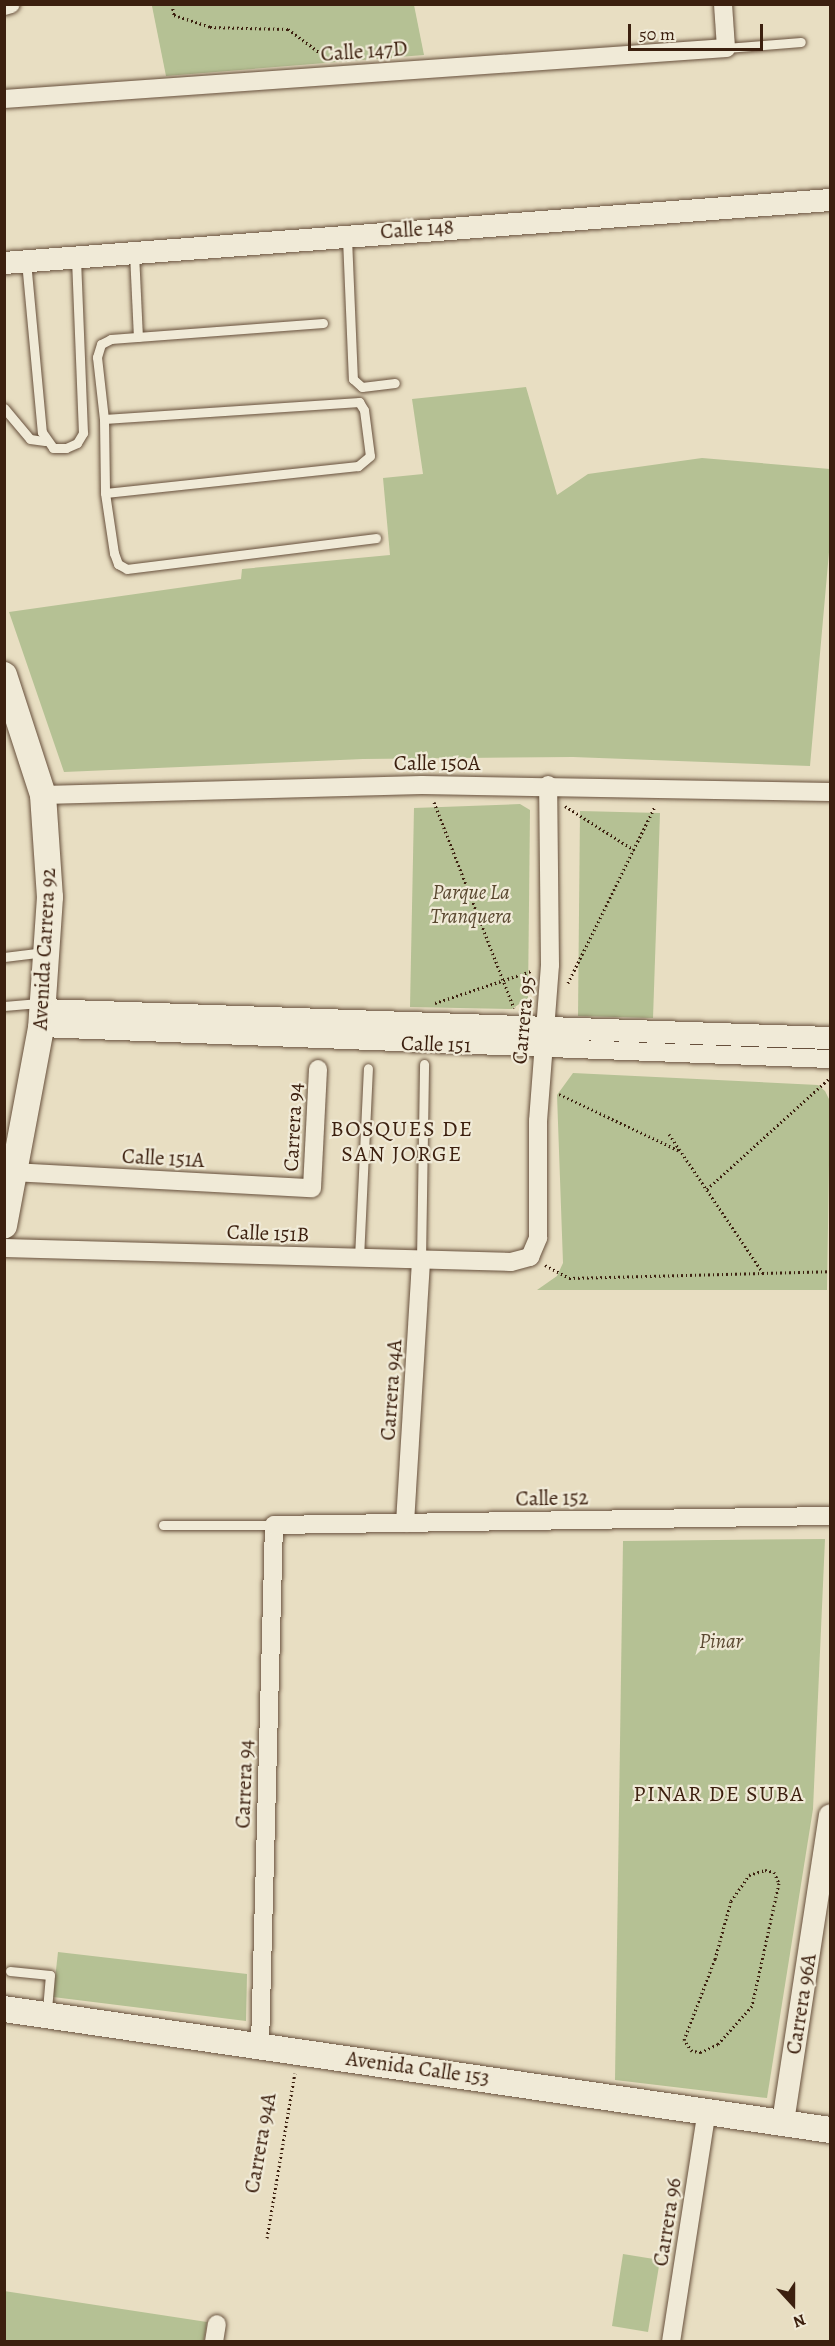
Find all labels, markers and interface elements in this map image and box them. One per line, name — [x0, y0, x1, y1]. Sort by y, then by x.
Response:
scale bar — [631, 12, 766, 50]
text: 50 m — [639, 22, 675, 46]
street label: Calle 147D — [320, 35, 408, 67]
street label: Calle 148 — [379, 214, 455, 244]
street label: Calle 150A — [394, 750, 480, 776]
street label: Avenida Carrera 92 — [27, 867, 61, 1031]
park label: Parque La Tranquera — [430, 879, 512, 929]
street label: Carrera 95 — [507, 975, 539, 1065]
street label: Calle 151 — [401, 1030, 471, 1058]
street label: Carrera 94 — [278, 1082, 308, 1172]
district label: BOSQUES DE SAN JORGE — [331, 1116, 473, 1168]
street label: Calle 151A — [121, 1143, 205, 1173]
street label: Calle 151B — [226, 1219, 310, 1247]
street label: Carrera 94A — [375, 1339, 407, 1441]
street label: Calle 152 — [515, 1485, 589, 1511]
park label: Pinar — [699, 1628, 743, 1654]
street label: Carrera 94 — [230, 1739, 258, 1829]
district label: PINAR DE SUBA — [633, 1782, 805, 1808]
street label: Carrera 96A — [781, 1952, 821, 2056]
street label: Avenida Calle 153 — [345, 2045, 491, 2091]
street label: Carrera 94A — [239, 2091, 281, 2195]
street label: Carrera 96 — [648, 2176, 686, 2268]
north arrow — [763, 2274, 823, 2334]
text: N — [790, 2308, 809, 2333]

